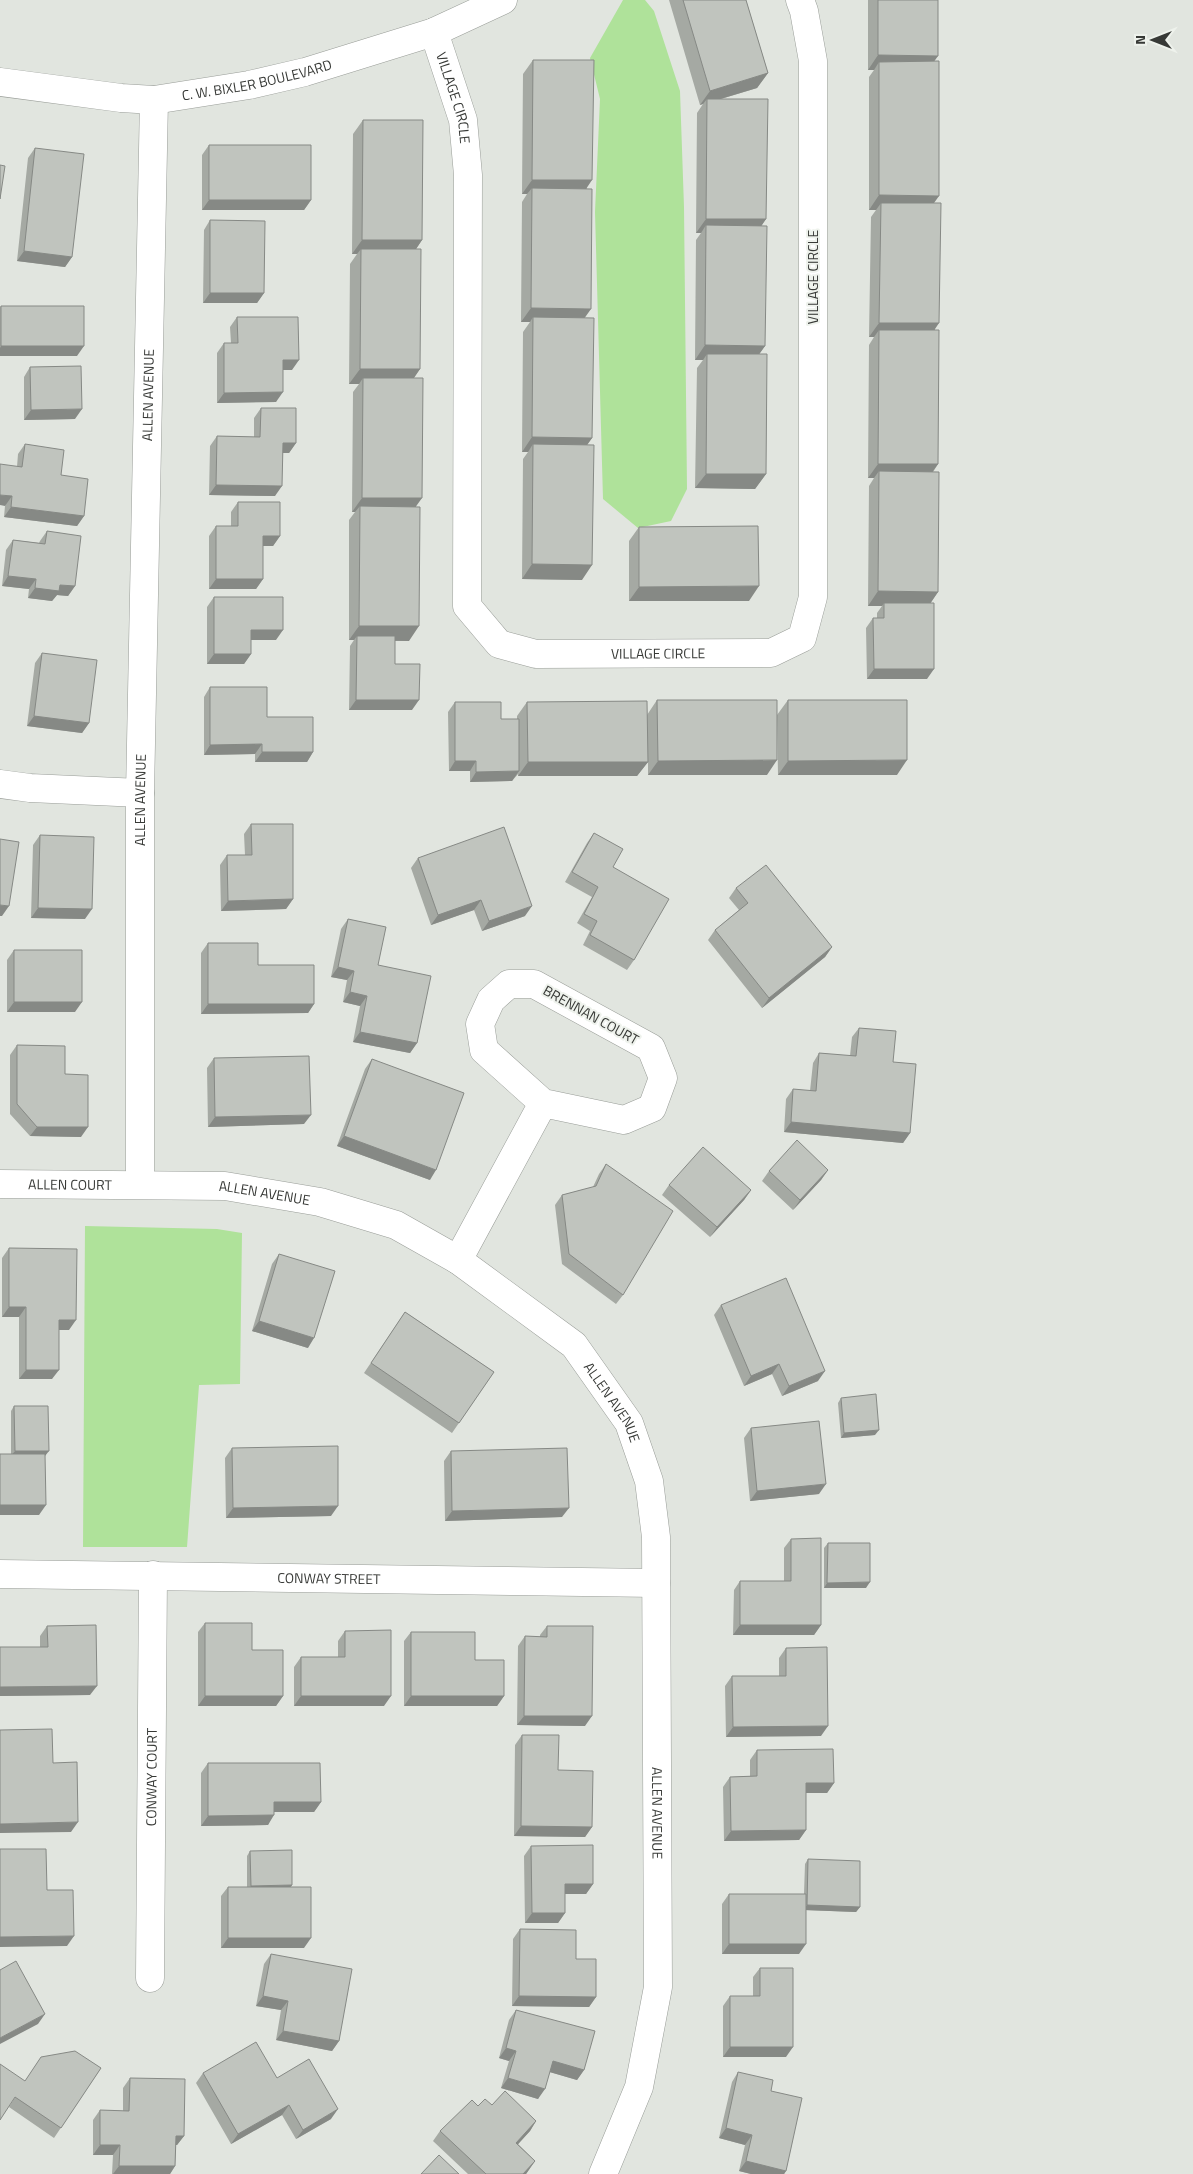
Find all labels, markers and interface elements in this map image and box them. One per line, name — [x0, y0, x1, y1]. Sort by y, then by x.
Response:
north arrow — [1128, 15, 1178, 65]
text: N — [1129, 35, 1150, 45]
street label: VILLAGE CIRCLE — [431, 49, 476, 145]
street label: C. W. BIXLER BOULEVARD — [180, 53, 334, 105]
street label: VILLAGE CIRCLE — [802, 230, 823, 324]
street label: ALLEN AVENUE — [136, 349, 159, 441]
street label: VILLAGE CIRCLE — [611, 642, 706, 664]
street label: ALLEN AVENUE — [129, 753, 151, 846]
street label: BRENNAN COURT — [540, 980, 643, 1050]
street label: ALLEN COURT — [28, 1173, 113, 1195]
street label: ALLEN AVENUE — [219, 1175, 312, 1210]
street label: ALLEN AVENUE — [579, 1358, 646, 1445]
street label: CONWAY STREET — [277, 1567, 381, 1589]
street label: CONWAY COURT — [140, 1727, 162, 1826]
street label: ALLEN AVENUE — [647, 1767, 668, 1859]

